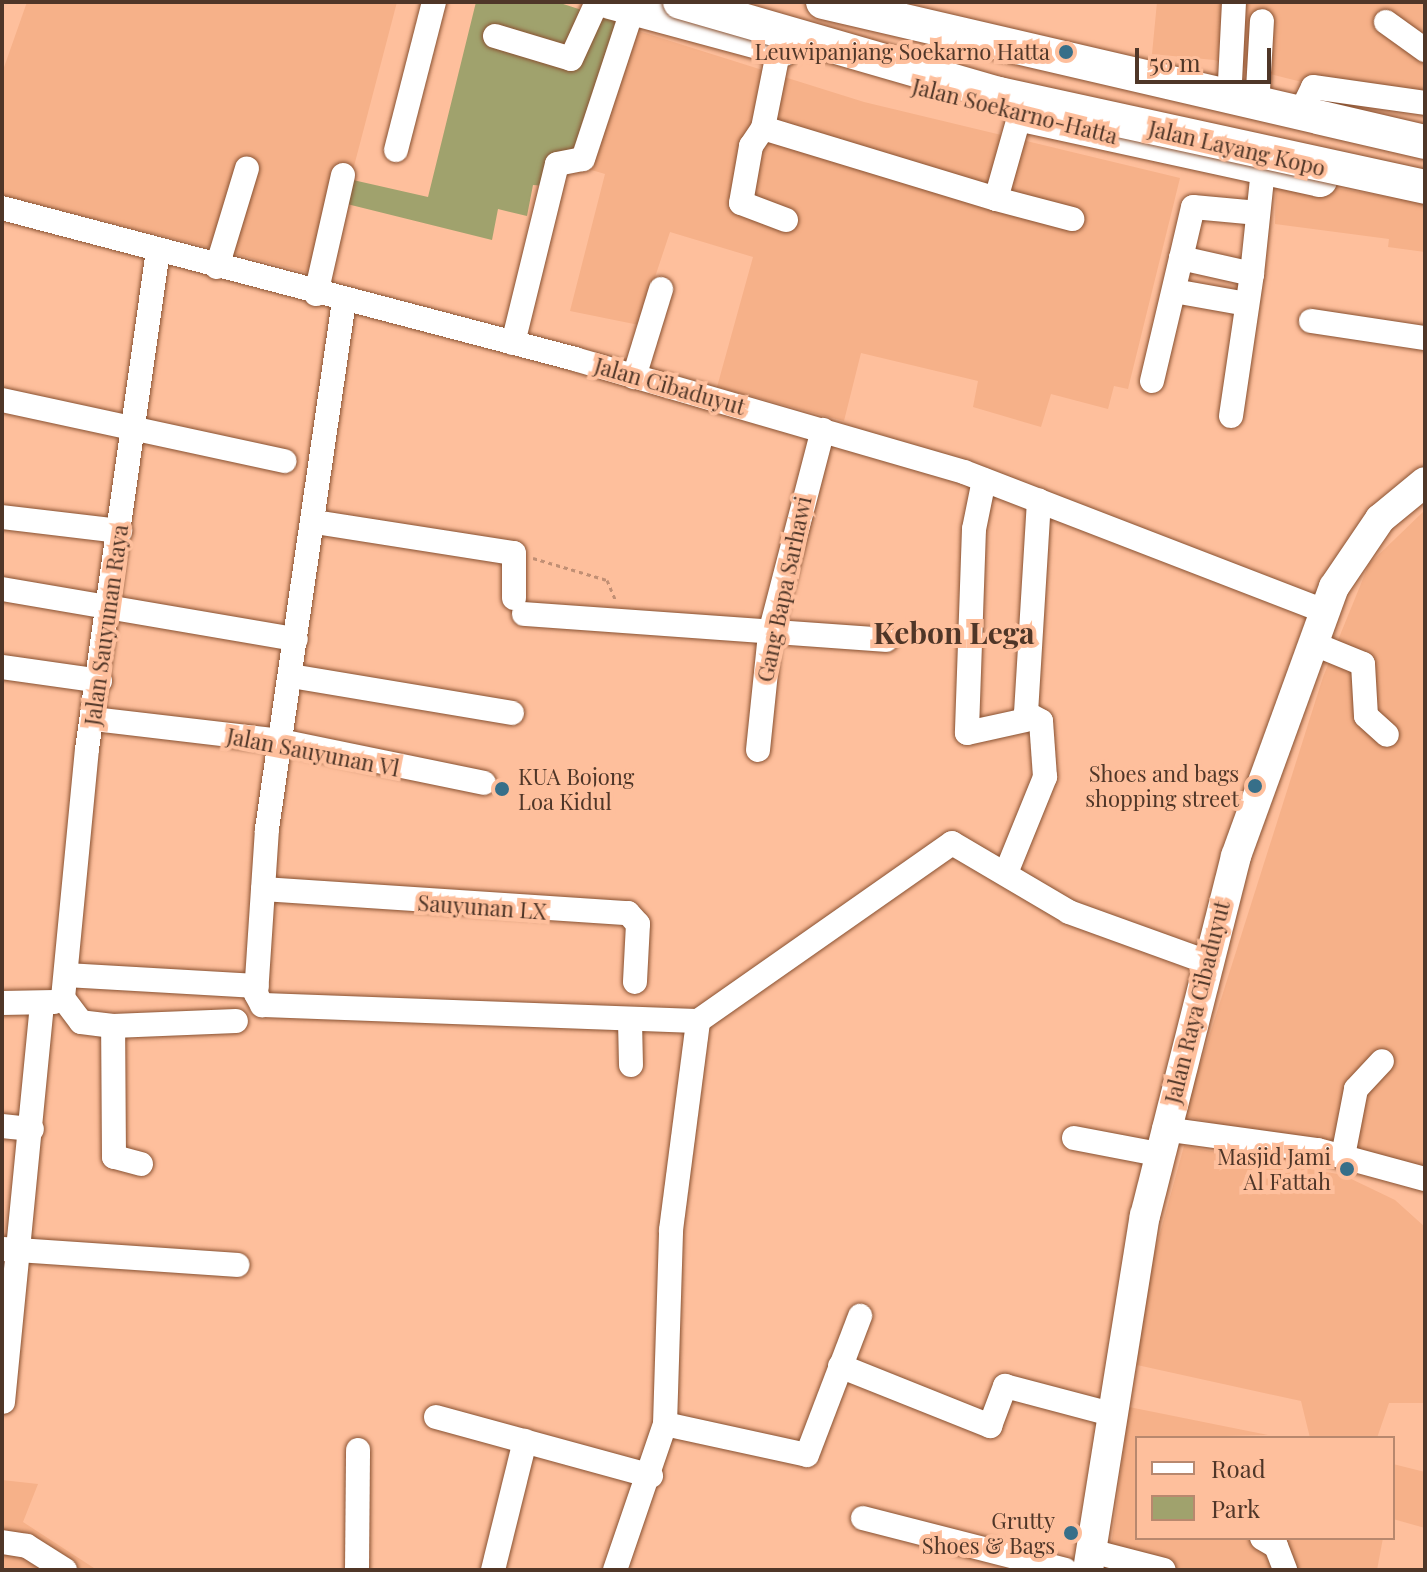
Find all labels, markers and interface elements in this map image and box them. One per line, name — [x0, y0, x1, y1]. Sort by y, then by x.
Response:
scale bar — [1139, 32, 1275, 82]
place label: Leuwipanjang Soekarno Hatta — [755, 39, 1050, 65]
marker: Leuwipanjang Soekarno Hatta — [1057, 43, 1075, 61]
text: 50 m — [1149, 46, 1201, 78]
street label: Jalan Soekarno-Hatta — [910, 73, 1120, 149]
street label: Jalan Layang Kopo — [1146, 115, 1328, 181]
street label: Jalan Cibaduyut — [592, 352, 748, 420]
street label: Gang Bapa Sarhawi — [751, 494, 817, 684]
street label: Jalan Sauyunan Raya — [79, 523, 133, 727]
district label: Kebon Lega — [873, 614, 1035, 650]
street label: Jalan Sauyunan Vl — [224, 722, 402, 782]
place label: Shoes and bags shopping street — [1085, 760, 1239, 812]
place label: KUA Bojong Loa Kidul — [518, 763, 634, 814]
marker: Shoes and bags shopping street — [1246, 777, 1264, 795]
marker: KUA Bojong Loa Kidul — [493, 780, 511, 798]
street label: Sauyunan LX — [417, 889, 547, 925]
street label: Jalan Raya Cibaduyut — [1159, 898, 1235, 1106]
place label: Masjid Jami Al Fattah — [1217, 1143, 1331, 1194]
marker: Masjid Jami Al Fattah — [1338, 1160, 1356, 1178]
legend — [1135, 1436, 1395, 1540]
text: Road — [1211, 1452, 1266, 1484]
text: Park — [1211, 1492, 1260, 1524]
place label: Grutty Shoes & Bags — [922, 1507, 1055, 1558]
marker: Grutty Shoes & Bags — [1062, 1524, 1080, 1542]

